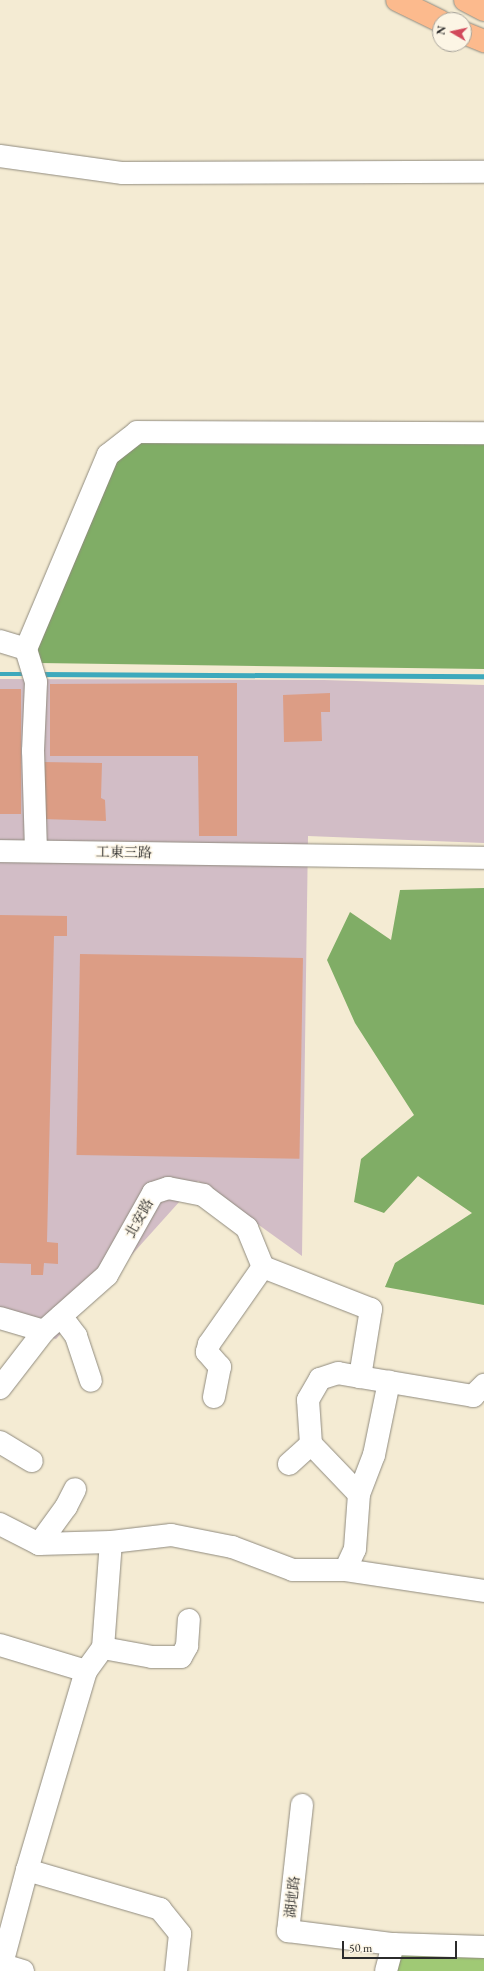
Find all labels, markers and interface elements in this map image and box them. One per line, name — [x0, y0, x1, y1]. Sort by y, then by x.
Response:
north arrow — [432, 12, 472, 52]
text: N — [434, 25, 449, 36]
street label: 工東三路 — [96, 843, 152, 861]
street label: 北安路 — [121, 1196, 157, 1240]
street label: 湖地路 — [281, 1875, 303, 1919]
scale bar — [344, 1933, 459, 1959]
text: 50 m — [349, 1940, 372, 1956]

